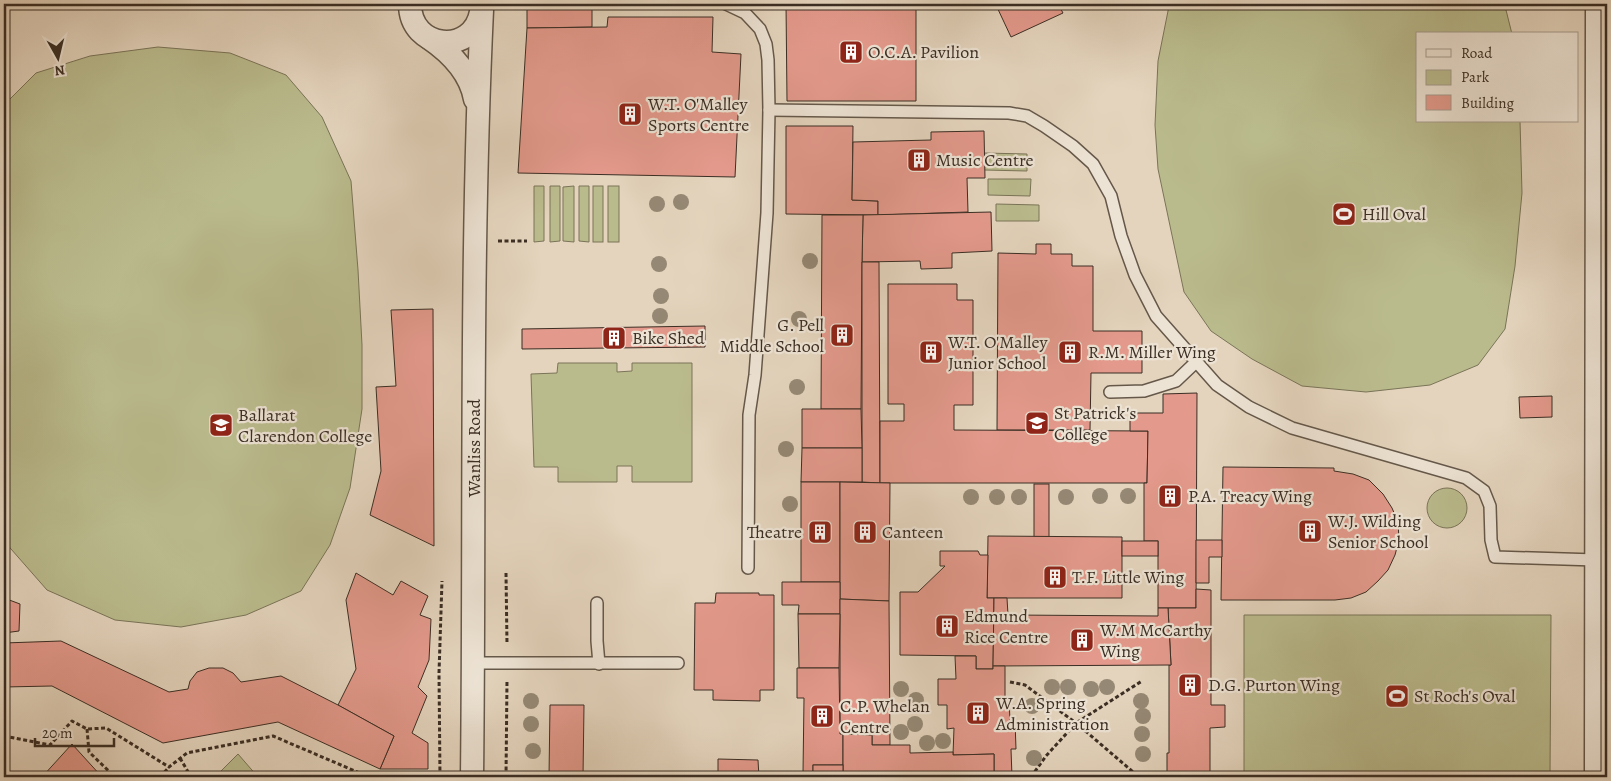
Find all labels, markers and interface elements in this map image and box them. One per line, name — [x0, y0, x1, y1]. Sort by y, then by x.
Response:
north arrow — [32, 32, 82, 82]
legend — [1416, 32, 1578, 122]
building icon: O.C.A. Pavilion — [838, 39, 864, 65]
place label: O.C.A. Pavilion — [868, 40, 979, 64]
text: Road — [1461, 43, 1493, 63]
text: N — [53, 60, 66, 80]
text: Park — [1461, 67, 1490, 87]
place label: W.T. O'Malley Sports Centre — [647, 92, 749, 137]
text: Building — [1461, 93, 1514, 113]
building icon: W.T. O'Malley Sports Centre — [617, 101, 643, 127]
building icon: Music Centre — [906, 147, 932, 173]
place label: Music Centre — [936, 148, 1034, 172]
sports icon: Hill Oval — [1331, 201, 1357, 227]
place label: Hill Oval — [1362, 202, 1427, 226]
place label: G. Pell Middle School — [720, 313, 825, 358]
building icon: G. Pell Middle School — [829, 322, 855, 348]
building icon: Bike Shed — [601, 325, 627, 351]
place label: Bike Shed — [632, 326, 705, 350]
place label: W.T. O'Malley Junior School — [947, 330, 1048, 375]
building icon: W.T. O'Malley Junior School — [918, 339, 944, 365]
building icon: R.M. Miller Wing — [1057, 339, 1083, 365]
place label: R.M. Miller Wing — [1088, 340, 1216, 364]
street label: Wanliss Road — [462, 398, 486, 498]
place label: St Patrick's College — [1054, 401, 1137, 446]
place label: Ballarat Clarendon College — [238, 403, 372, 448]
school or university icon: St Patrick's College — [1024, 410, 1050, 436]
school or university icon: Ballarat Clarendon College — [208, 412, 234, 438]
building icon: P.A. Treacy Wing — [1157, 483, 1183, 509]
place label: P.A. Treacy Wing — [1188, 484, 1312, 508]
place label: W.J. Wilding Senior School — [1327, 509, 1429, 554]
building icon: W.J. Wilding Senior School — [1297, 518, 1323, 544]
building icon: Theatre — [807, 519, 833, 545]
building icon: Canteen — [852, 519, 878, 545]
place label: Theatre — [747, 520, 802, 544]
place label: Canteen — [882, 520, 944, 544]
building icon: T.F. Little Wing — [1042, 564, 1068, 590]
place label: T.F. Little Wing — [1072, 565, 1184, 589]
place label: Edmund Rice Centre — [964, 604, 1048, 649]
building icon: Edmund Rice Centre — [934, 613, 960, 639]
place label: W.M McCarthy Wing — [1099, 618, 1213, 663]
building icon: W.M McCarthy Wing — [1069, 627, 1095, 653]
building icon: D.G. Purton Wing — [1177, 672, 1203, 698]
place label: D.G. Purton Wing — [1208, 673, 1340, 697]
sports icon: St Roch's Oval — [1384, 683, 1410, 709]
place label: St Roch's Oval — [1414, 684, 1516, 708]
place label: W.A. Spring Administration — [995, 691, 1109, 736]
place label: C.P. Whelan Centre — [840, 694, 930, 739]
building icon: W.A. Spring Administration — [965, 700, 991, 726]
building icon: C.P. Whelan Centre — [809, 703, 835, 729]
scale bar — [35, 716, 114, 748]
text: 20 m — [42, 723, 73, 743]

